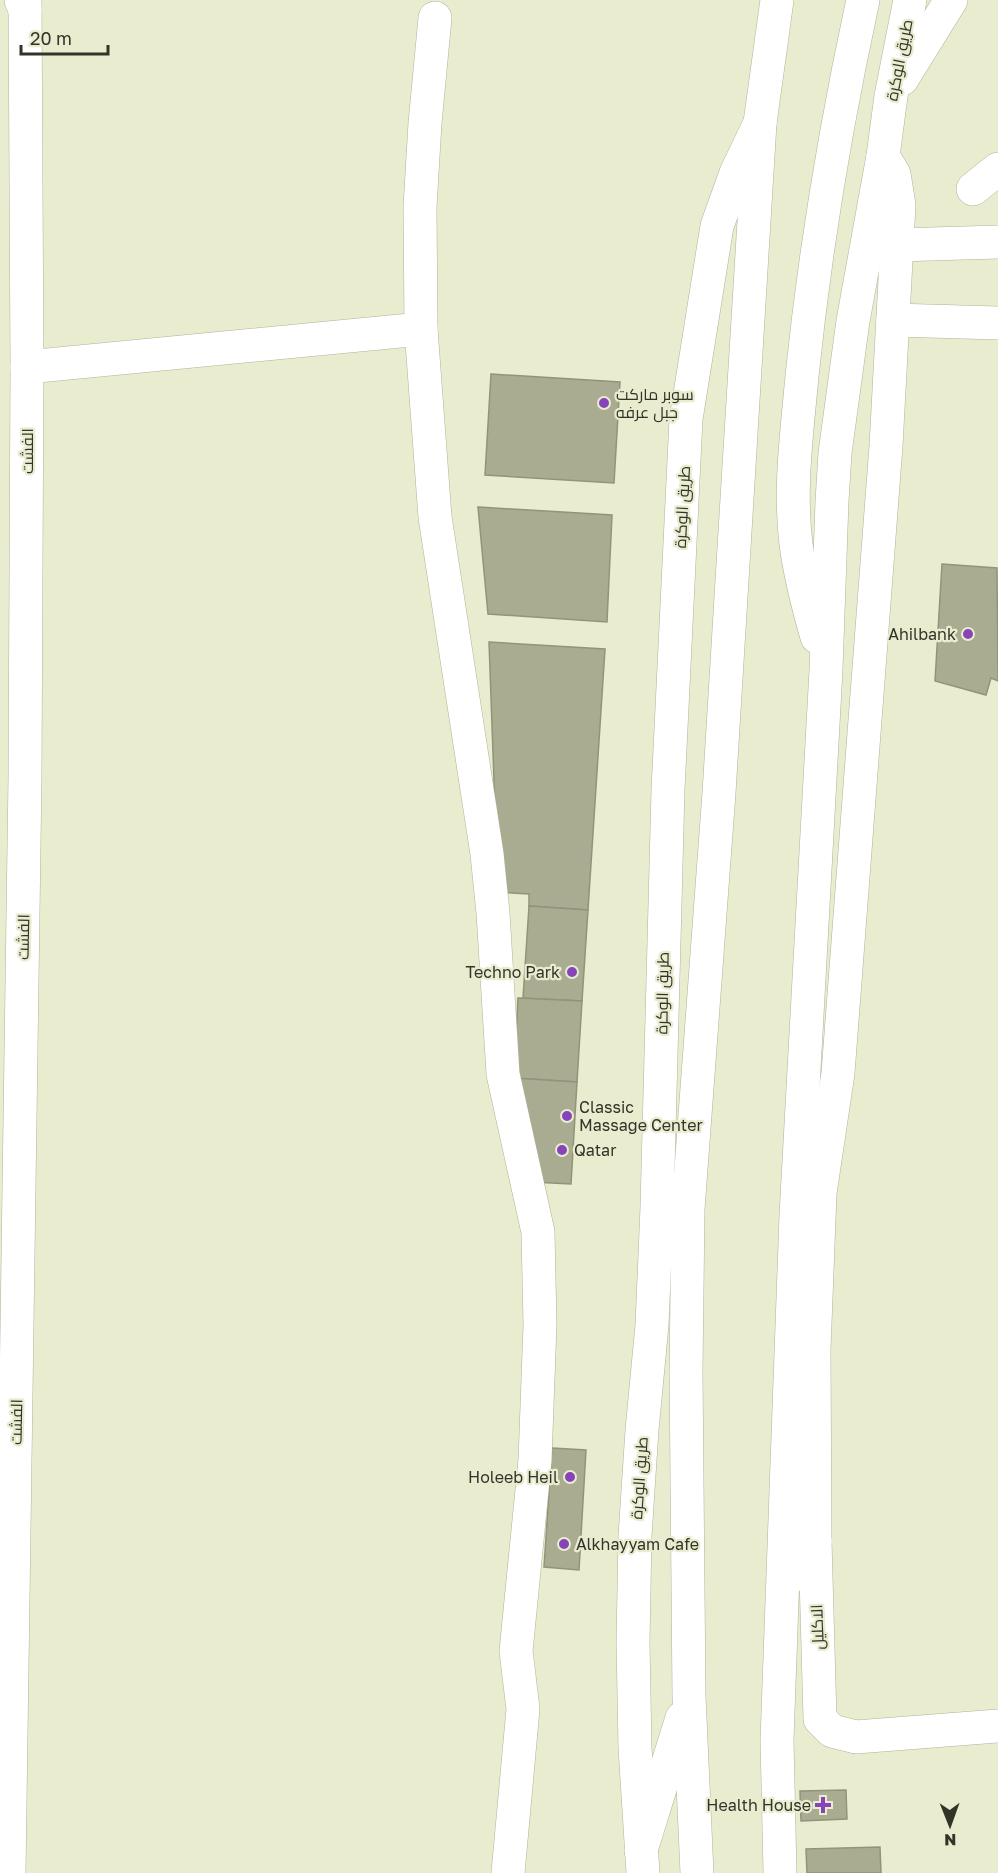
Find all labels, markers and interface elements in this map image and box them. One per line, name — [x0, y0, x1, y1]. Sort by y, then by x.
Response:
scale bar — [21, 18, 108, 56]
street label: طريق الوكرة — [881, 18, 918, 103]
text: 20 m — [30, 27, 72, 49]
place label: سوبر ماركت جبل عرفه — [616, 384, 694, 423]
marker: سوبر ماركت جبل عرفه — [597, 396, 611, 410]
street label: الفشت — [17, 428, 37, 474]
street label: طريق الوكرة — [670, 465, 695, 549]
place label: Ahilbank — [888, 624, 956, 644]
marker: Ahilbank — [961, 627, 975, 641]
street label: الفشت — [13, 914, 33, 960]
street label: طريق الوكرة — [651, 952, 674, 1035]
place label: Techno Park — [466, 962, 560, 982]
marker: Techno Park — [565, 965, 579, 979]
place label: Classic Massage Center — [579, 1097, 703, 1135]
marker: Classic Massage Center — [560, 1109, 574, 1123]
place label: Qatar — [574, 1140, 616, 1160]
marker: Qatar — [555, 1143, 569, 1157]
street label: الفشت — [6, 1399, 26, 1445]
street label: طريق الوكرة — [626, 1436, 653, 1520]
place label: Holeeb Heil — [468, 1467, 558, 1487]
marker: Holeeb Heil — [563, 1470, 577, 1484]
place label: Alkhayyam Cafe — [576, 1534, 699, 1554]
marker: Alkhayyam Cafe — [557, 1537, 571, 1551]
street label: الاكليل — [806, 1604, 829, 1650]
place label: Health House — [706, 1795, 811, 1815]
north arrow — [920, 1795, 980, 1855]
marker: Health House — [816, 1798, 830, 1812]
text: N — [944, 1830, 957, 1850]

